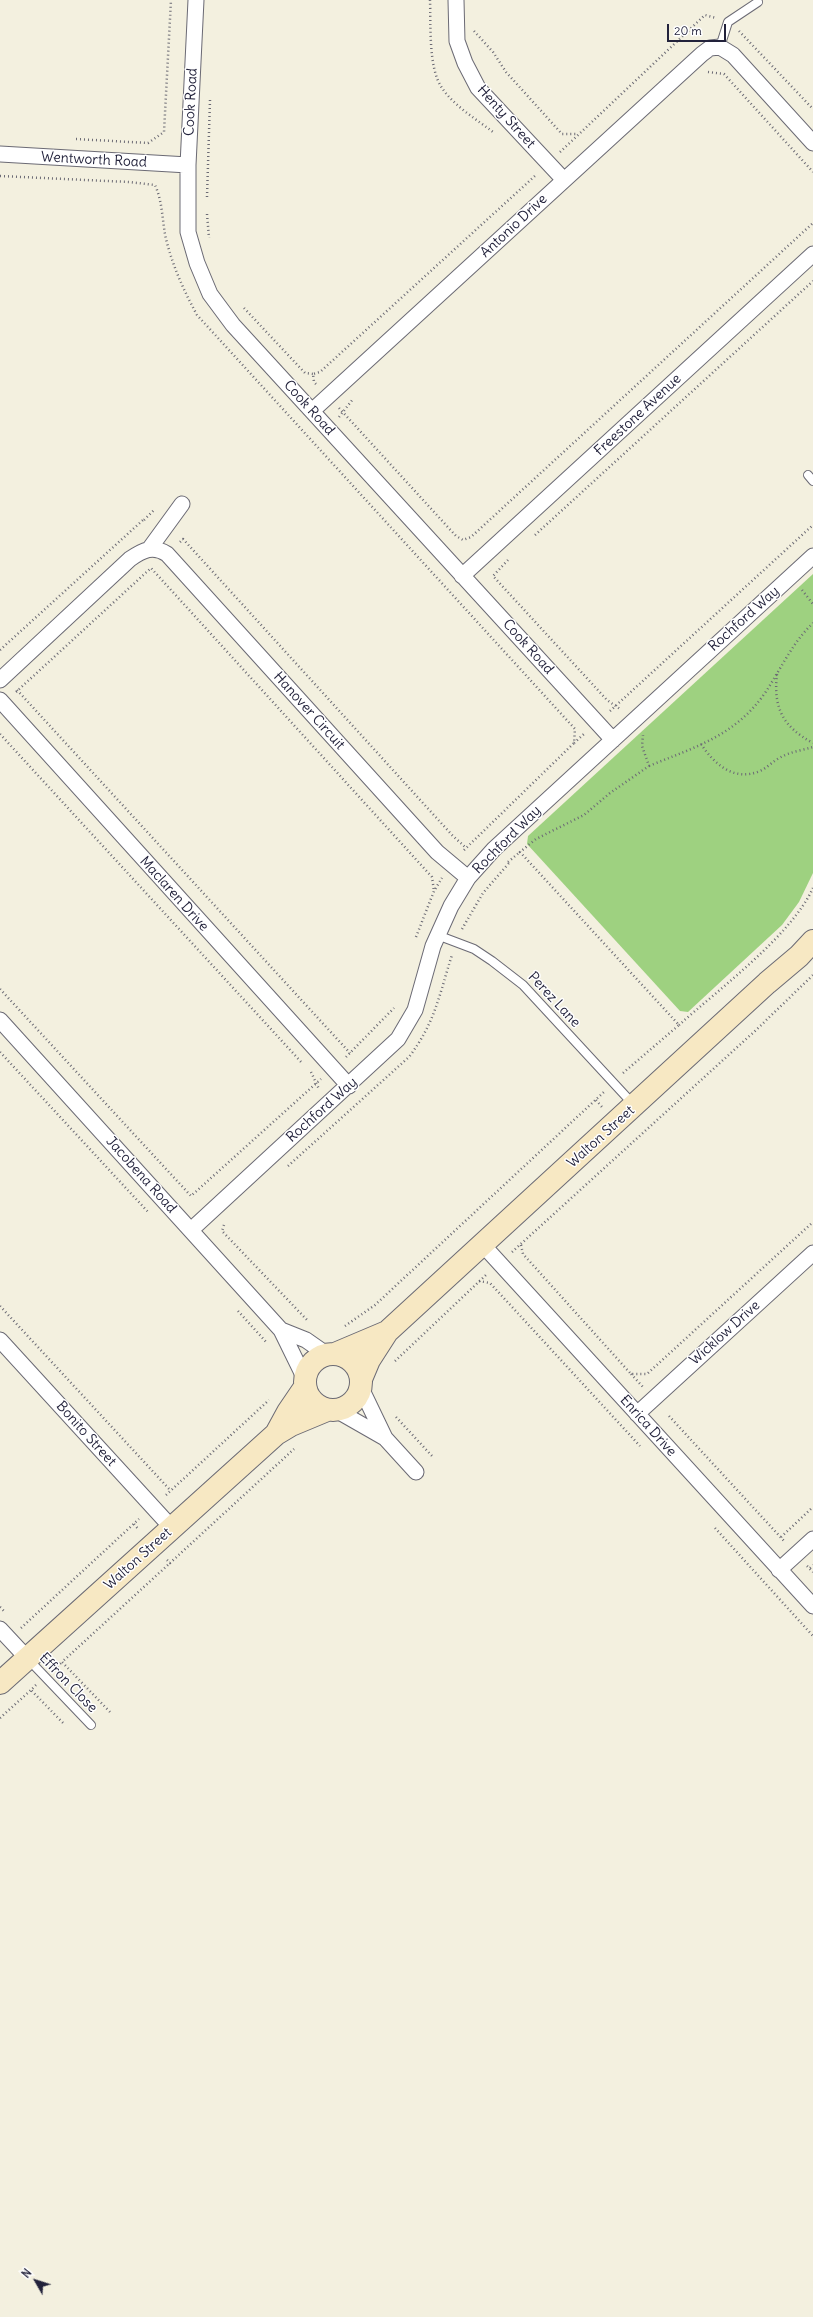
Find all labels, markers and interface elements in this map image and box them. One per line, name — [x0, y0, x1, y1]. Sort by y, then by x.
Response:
scale bar — [669, 16, 728, 42]
text: 20 m — [674, 23, 702, 38]
street label: Cook Road — [181, 68, 201, 136]
street label: Henty Street — [473, 82, 539, 152]
street label: Wentworth Road — [41, 149, 147, 171]
street label: Antonio Drive — [477, 191, 551, 261]
street label: Freestone Avenue — [591, 370, 685, 460]
street label: Cook Road — [280, 377, 338, 439]
street label: Rochford Way — [705, 583, 783, 655]
street label: Cook Road — [499, 616, 557, 678]
street label: Hanover Circuit — [270, 669, 348, 753]
street label: Rochford Way — [469, 802, 545, 878]
street label: Maclaren Drive — [136, 853, 212, 935]
street label: Perez Lane — [524, 969, 584, 1031]
street label: Rochford Way — [283, 1074, 361, 1146]
street label: Walton Street — [564, 1102, 638, 1172]
street label: Jacobena Road — [102, 1133, 180, 1217]
street label: Wicklow Drive — [686, 1297, 764, 1369]
street label: Enrica Drive — [616, 1392, 680, 1460]
street label: Bonito Street — [52, 1398, 120, 1470]
street label: Walton Street — [101, 1524, 175, 1594]
street label: Effron Close — [35, 1650, 101, 1716]
north arrow — [16, 2261, 56, 2301]
text: N — [19, 2266, 35, 2281]

